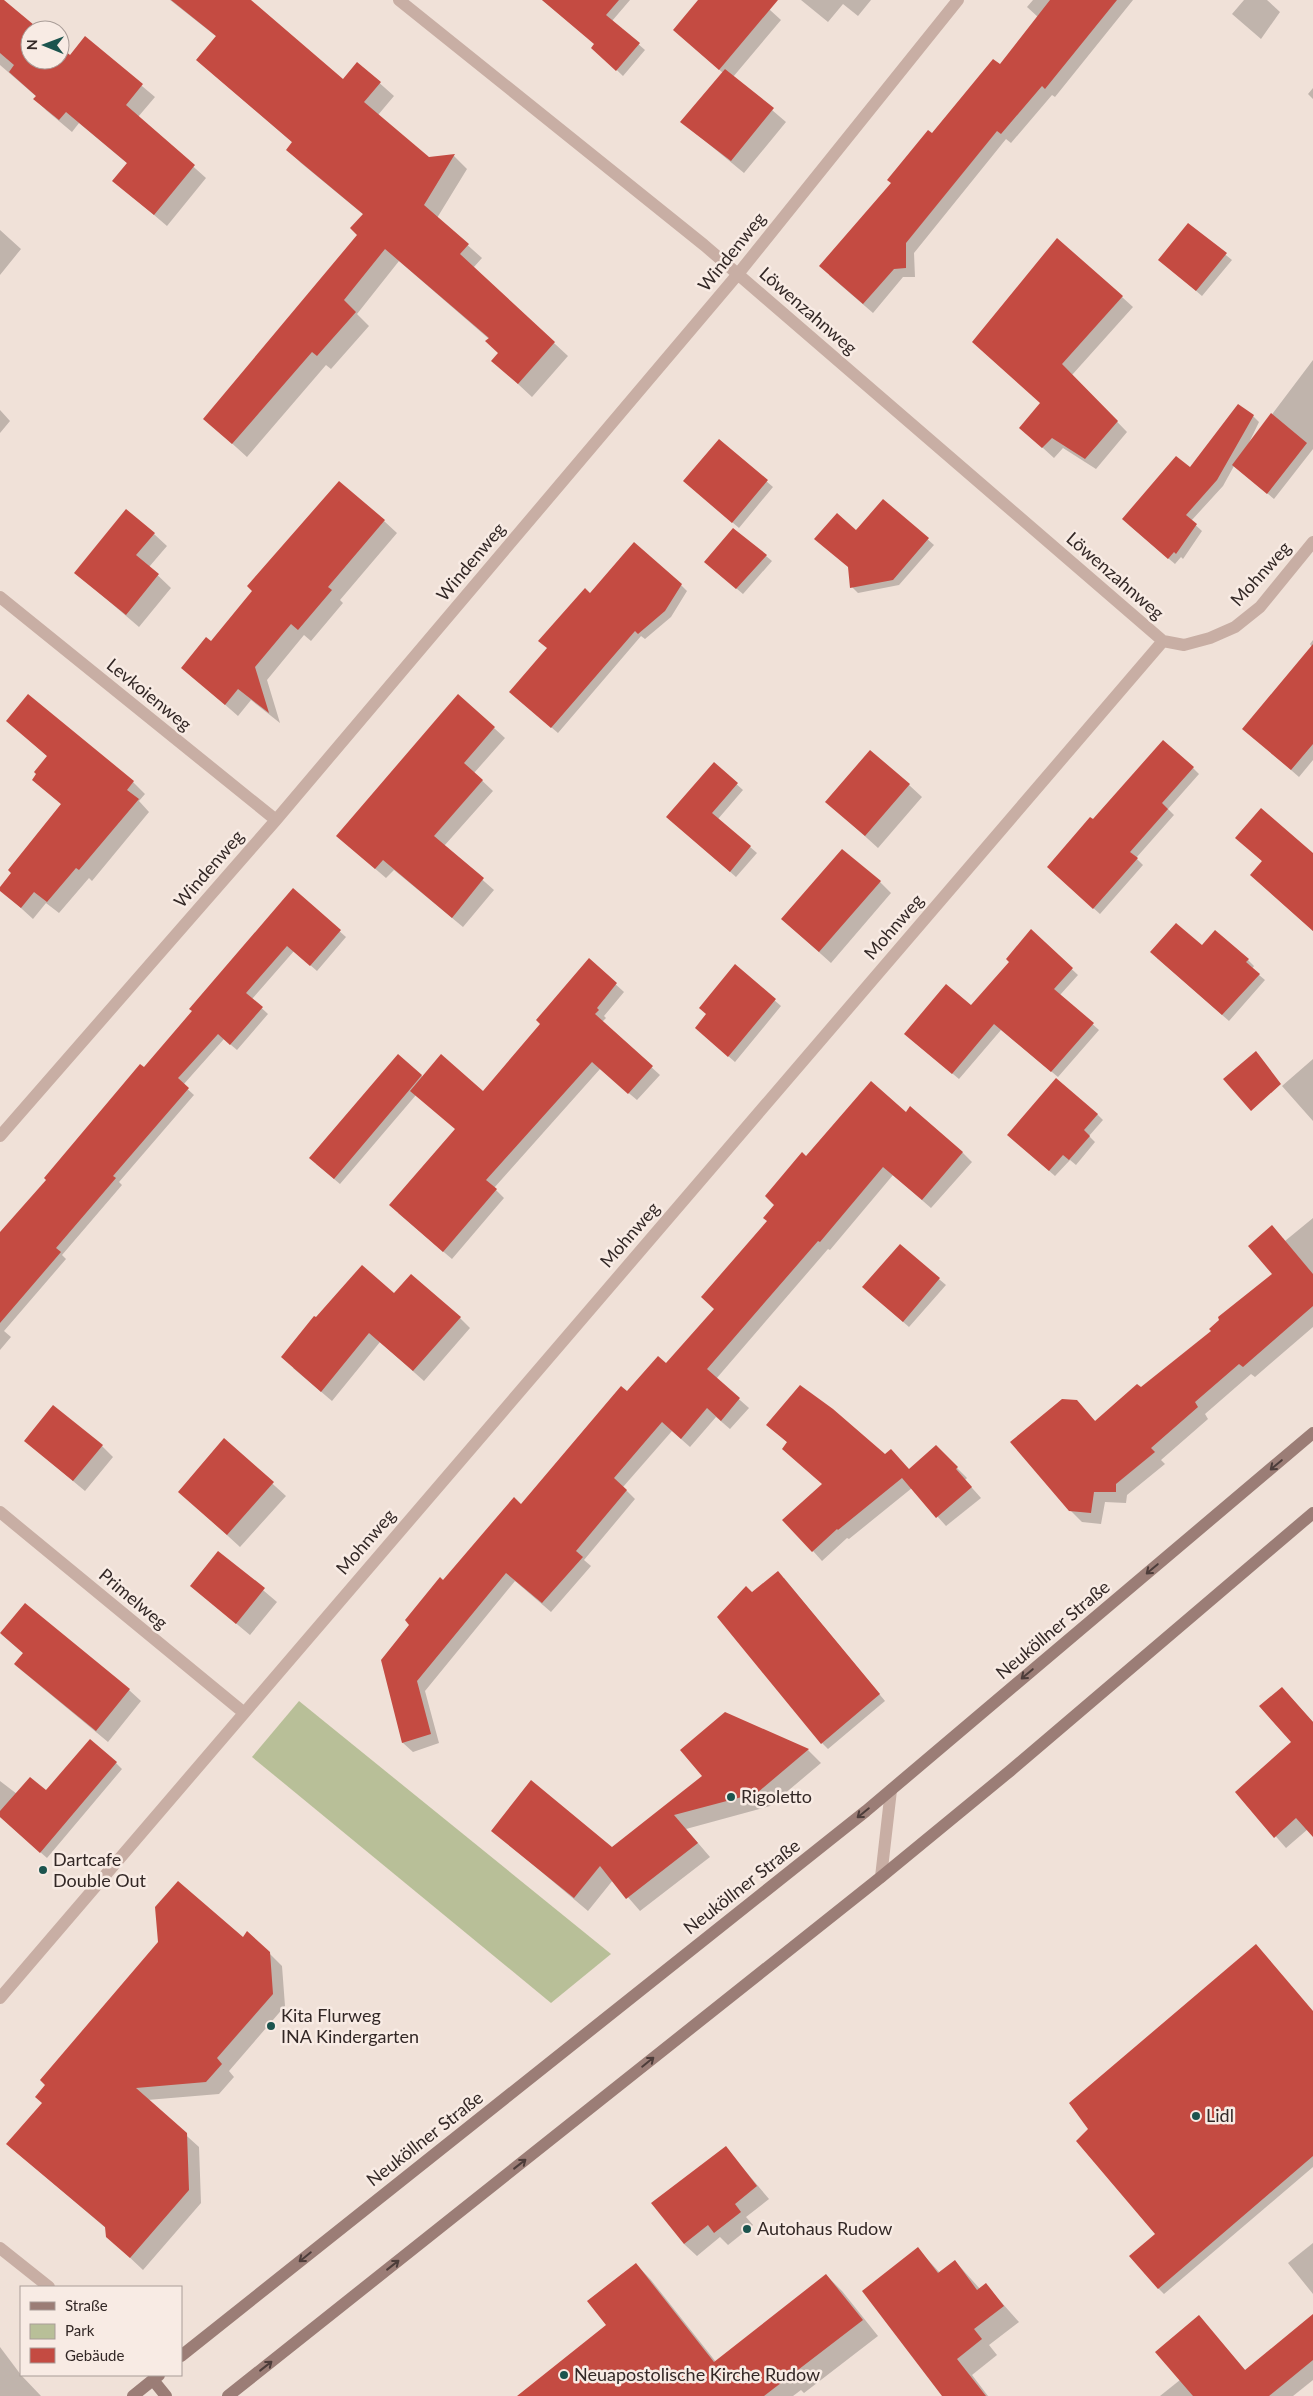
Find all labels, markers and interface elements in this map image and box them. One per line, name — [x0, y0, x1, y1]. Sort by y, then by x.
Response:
north arrow — [20, 20, 70, 70]
text: N — [23, 39, 40, 50]
street label: Windenweg — [693, 207, 770, 295]
street label: Löwenzahnweg — [755, 262, 862, 359]
street label: Windenweg — [431, 518, 509, 605]
street label: Löwenzahnweg — [1062, 527, 1169, 624]
street label: Mohnweg — [1225, 536, 1295, 610]
street label: Levkoienweg — [103, 653, 196, 735]
street label: Windenweg — [169, 825, 248, 912]
street label: Mohnweg — [859, 889, 928, 964]
street label: Mohnweg — [595, 1197, 664, 1272]
one-way arrow — [1269, 1459, 1282, 1470]
street label: Mohnweg — [331, 1504, 400, 1579]
street label: Primelweg — [95, 1563, 172, 1633]
one-way arrow — [1145, 1564, 1158, 1575]
street label: Neuköllner Straße — [991, 1575, 1114, 1683]
one-way arrow — [1021, 1669, 1034, 1680]
place label: Rigoletto — [741, 1785, 812, 1807]
marker: Rigoletto — [725, 1791, 737, 1803]
one-way arrow — [857, 1807, 870, 1818]
street label: Neuköllner Straße — [679, 1834, 804, 1939]
place label: Dartcafe Double Out — [53, 1848, 147, 1891]
marker: Dartcafe Double Out — [37, 1864, 49, 1876]
place label: Kita Flurweg INA Kindergarten — [281, 2004, 419, 2047]
marker: Kita Flurweg INA Kindergarten — [265, 2020, 277, 2032]
one-way arrow — [641, 2057, 654, 2068]
street label: Neuköllner Straße — [362, 2086, 487, 2191]
place label: Lidl — [1206, 2104, 1234, 2126]
marker: Lidl — [1190, 2110, 1202, 2122]
one-way arrow — [514, 2158, 527, 2169]
place label: Autohaus Rudow — [757, 2217, 892, 2239]
marker: Autohaus Rudow — [741, 2223, 753, 2235]
one-way arrow — [299, 2251, 312, 2262]
one-way arrow — [386, 2259, 399, 2270]
legend — [20, 2286, 182, 2376]
text: Straße — [65, 2296, 108, 2314]
text: Park — [65, 2321, 95, 2339]
text: Gebäude — [65, 2346, 124, 2364]
one-way arrow — [259, 2360, 272, 2371]
place label: Neuapostolische Kirche Rudow — [574, 2363, 820, 2385]
marker: Neuapostolische Kirche Rudow — [558, 2369, 570, 2381]

